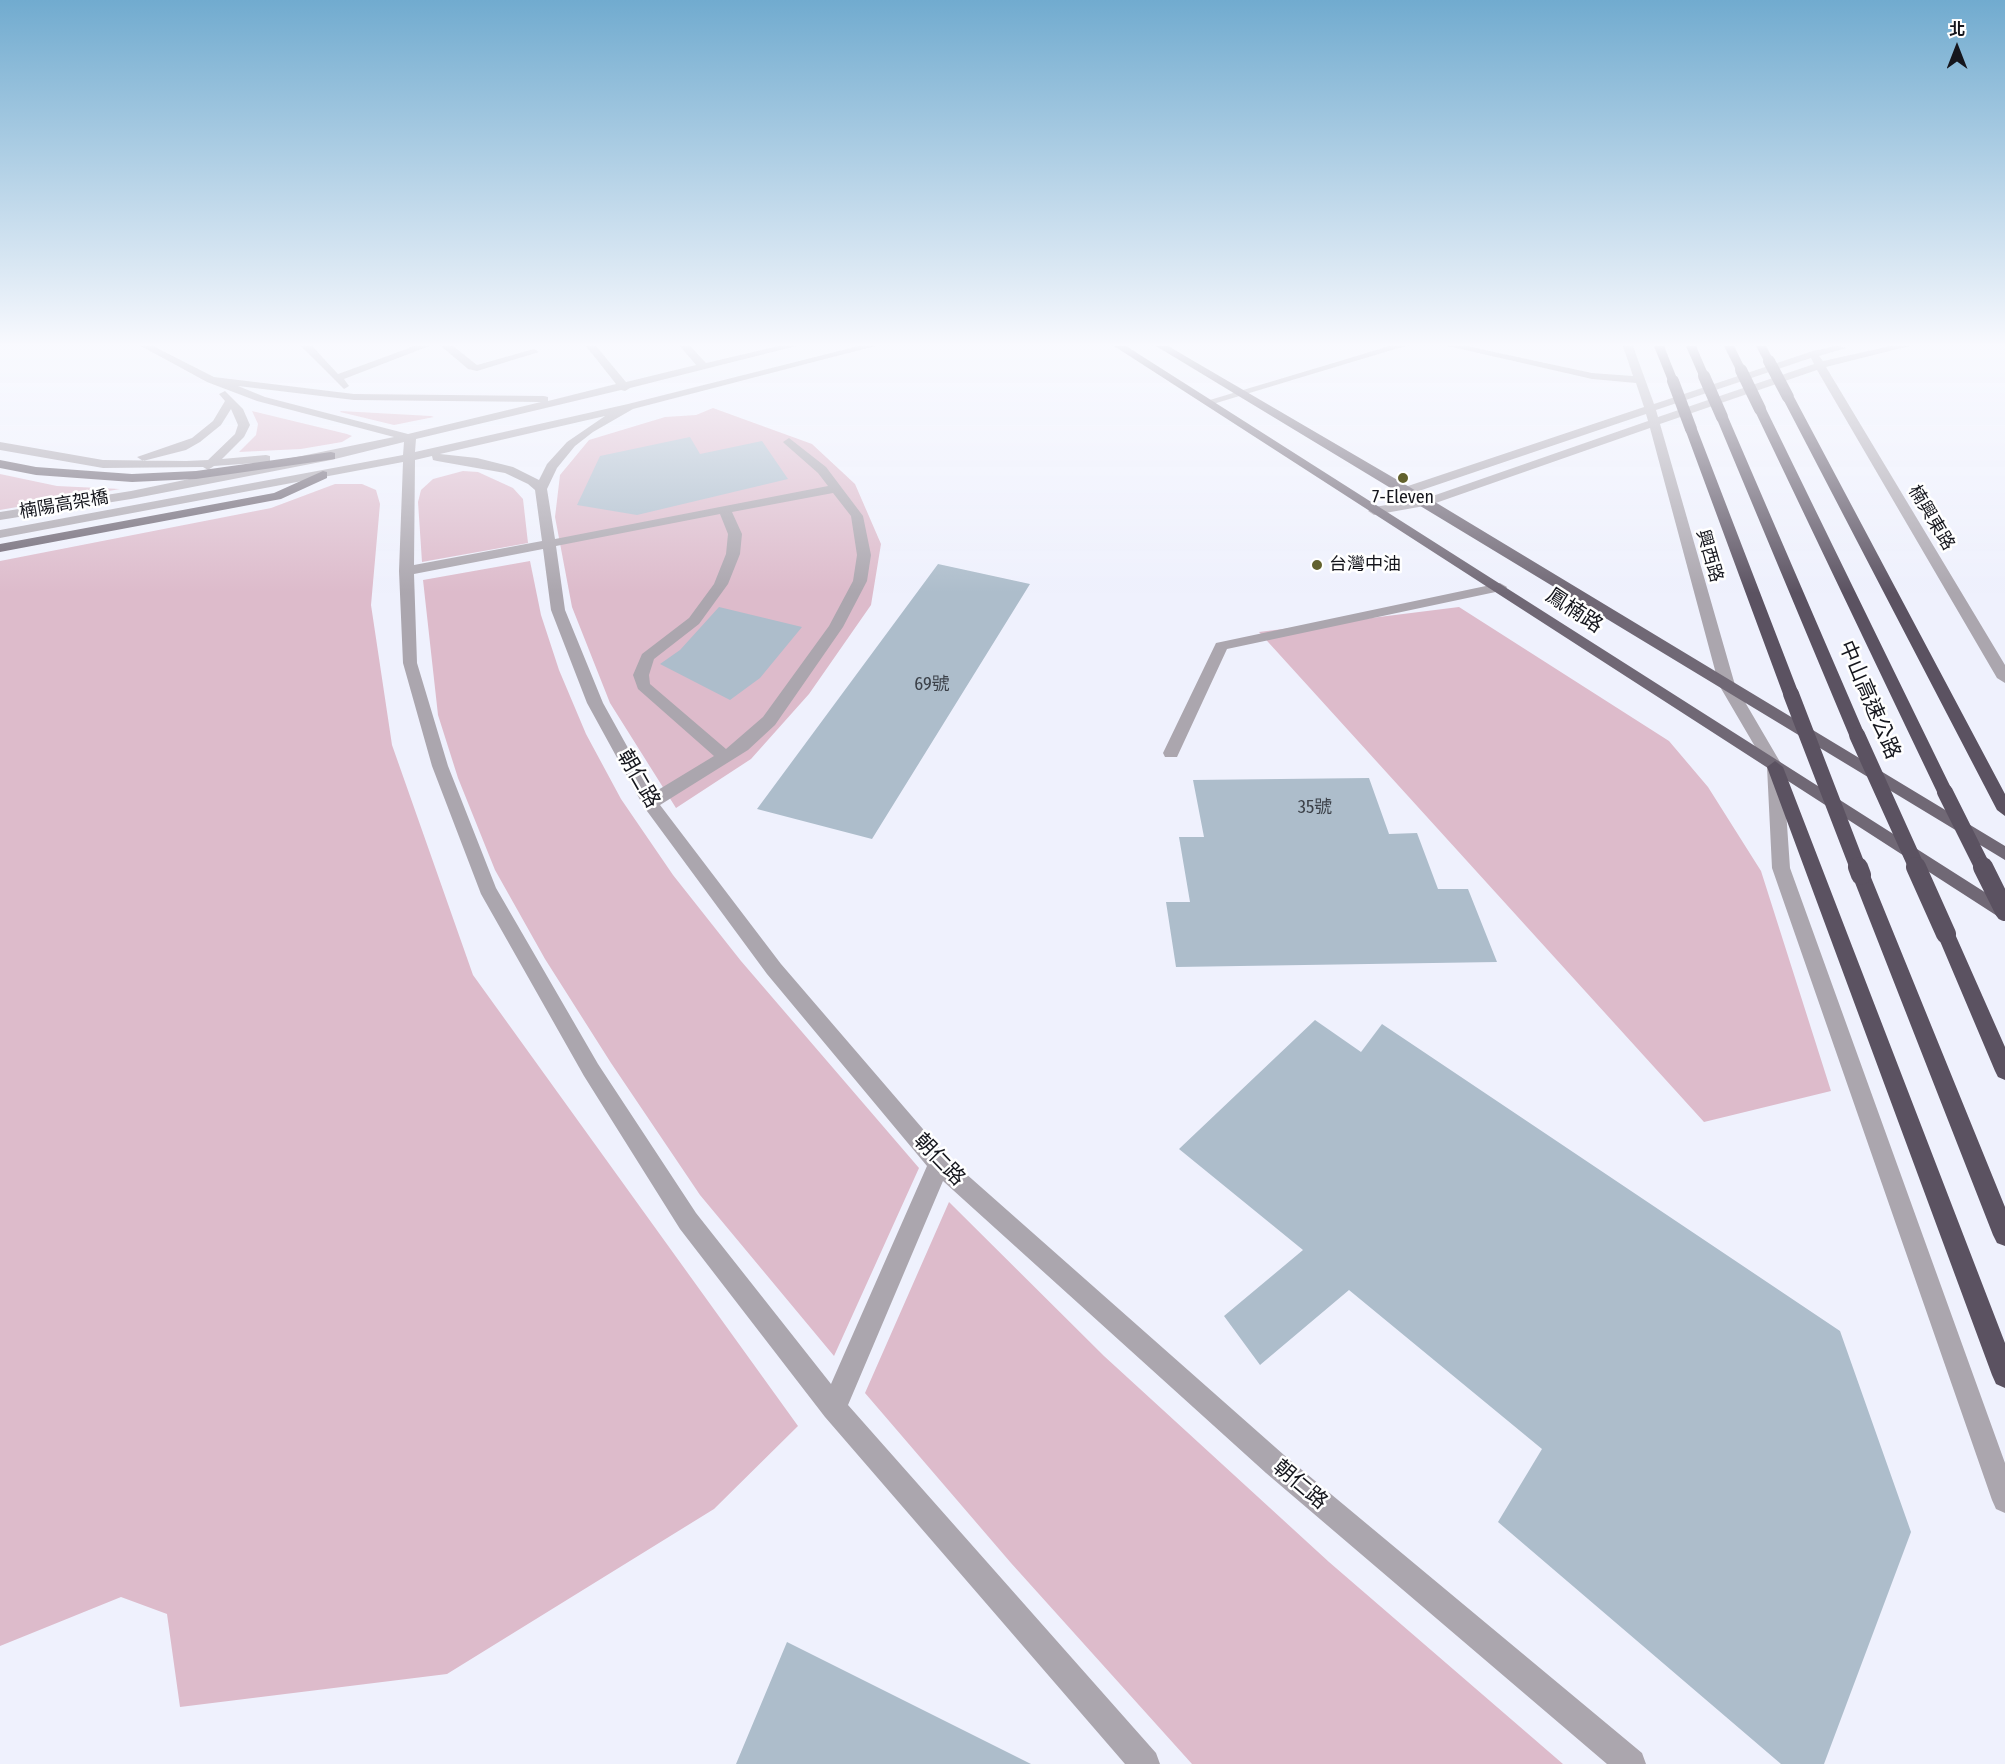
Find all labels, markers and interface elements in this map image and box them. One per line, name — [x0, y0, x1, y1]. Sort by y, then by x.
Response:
north arrow — [1927, 18, 1987, 78]
text: 北 — [1949, 20, 1965, 39]
marker: 7-Eleven — [1396, 471, 1410, 485]
street label: 楠興東路 — [1903, 482, 1959, 554]
street label: 楠陽高架橋 — [18, 487, 110, 523]
place label: 7-Eleven — [1372, 487, 1434, 509]
street label: 興西路 — [1691, 527, 1727, 585]
place label: 台灣中油 — [1329, 554, 1401, 576]
marker: 台灣中油 — [1310, 558, 1324, 572]
street label: 鳳楠路 — [1541, 583, 1607, 639]
street label: 中山高速公路 — [1833, 637, 1905, 763]
house number: 69號 — [914, 674, 950, 696]
street label: 朝仁路 — [611, 745, 665, 813]
house number: 35號 — [1298, 797, 1332, 819]
street label: 朝仁路 — [908, 1129, 970, 1191]
street label: 朝仁路 — [1268, 1455, 1332, 1515]

